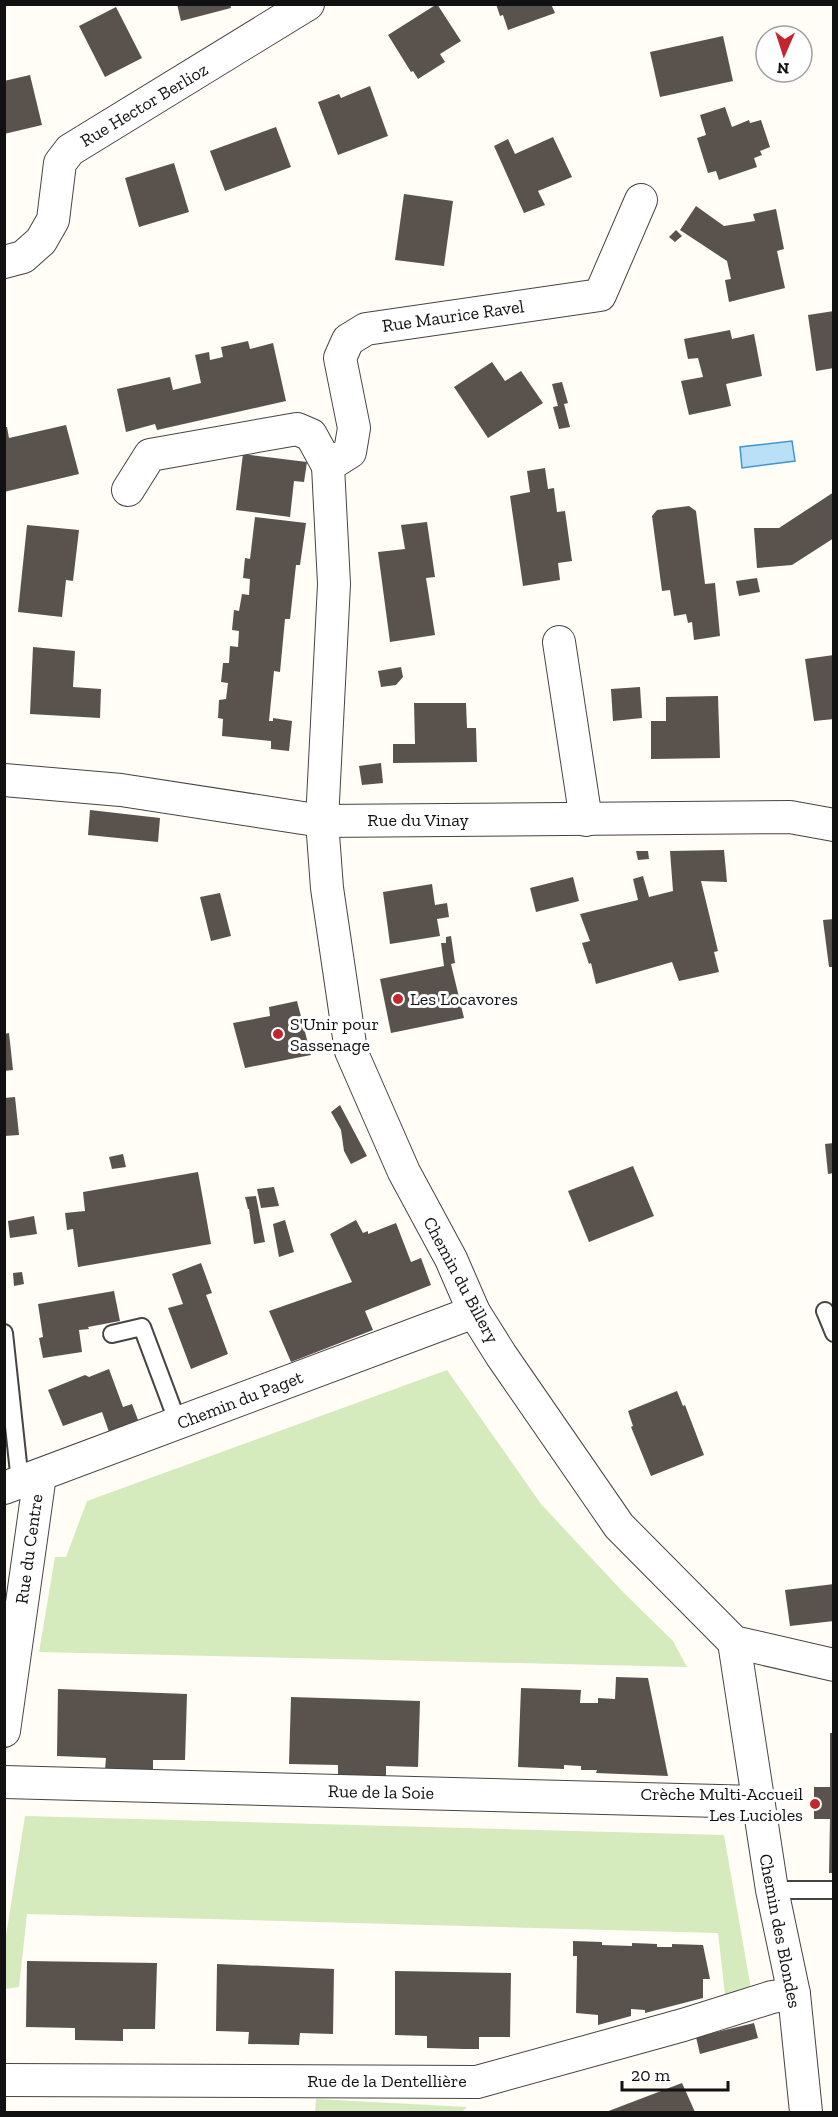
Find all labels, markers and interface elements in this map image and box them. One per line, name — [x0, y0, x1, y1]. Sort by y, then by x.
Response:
north arrow — [754, 24, 814, 84]
street label: Rue Hector Berlioz — [76, 58, 212, 152]
text: N — [777, 59, 790, 78]
street label: Rue Maurice Ravel — [381, 295, 526, 337]
street label: Rue du Vinay — [367, 809, 469, 831]
place label: Les Locavores — [410, 988, 518, 1010]
marker: Les Locavores — [391, 992, 405, 1006]
place label: S'Unir pour Sassenage — [290, 1013, 379, 1056]
marker: S'Unir pour Sassenage — [271, 1027, 285, 1041]
street label: Chemin du Billery — [418, 1213, 504, 1348]
street label: Chemin du Paget — [174, 1366, 306, 1434]
street label: Rue du Centre — [10, 1493, 48, 1605]
street label: Rue de la Soie — [328, 1780, 434, 1804]
place label: Crèche Multi-Accueil Les Lucioles — [640, 1783, 803, 1826]
marker: Crèche Multi-Accueil Les Lucioles — [808, 1797, 822, 1811]
street label: Chemin des Blondes — [754, 1852, 806, 2010]
scale bar — [622, 2054, 728, 2092]
text: 20 m — [631, 2064, 671, 2086]
street label: Rue de la Dentellière — [307, 2070, 467, 2092]

